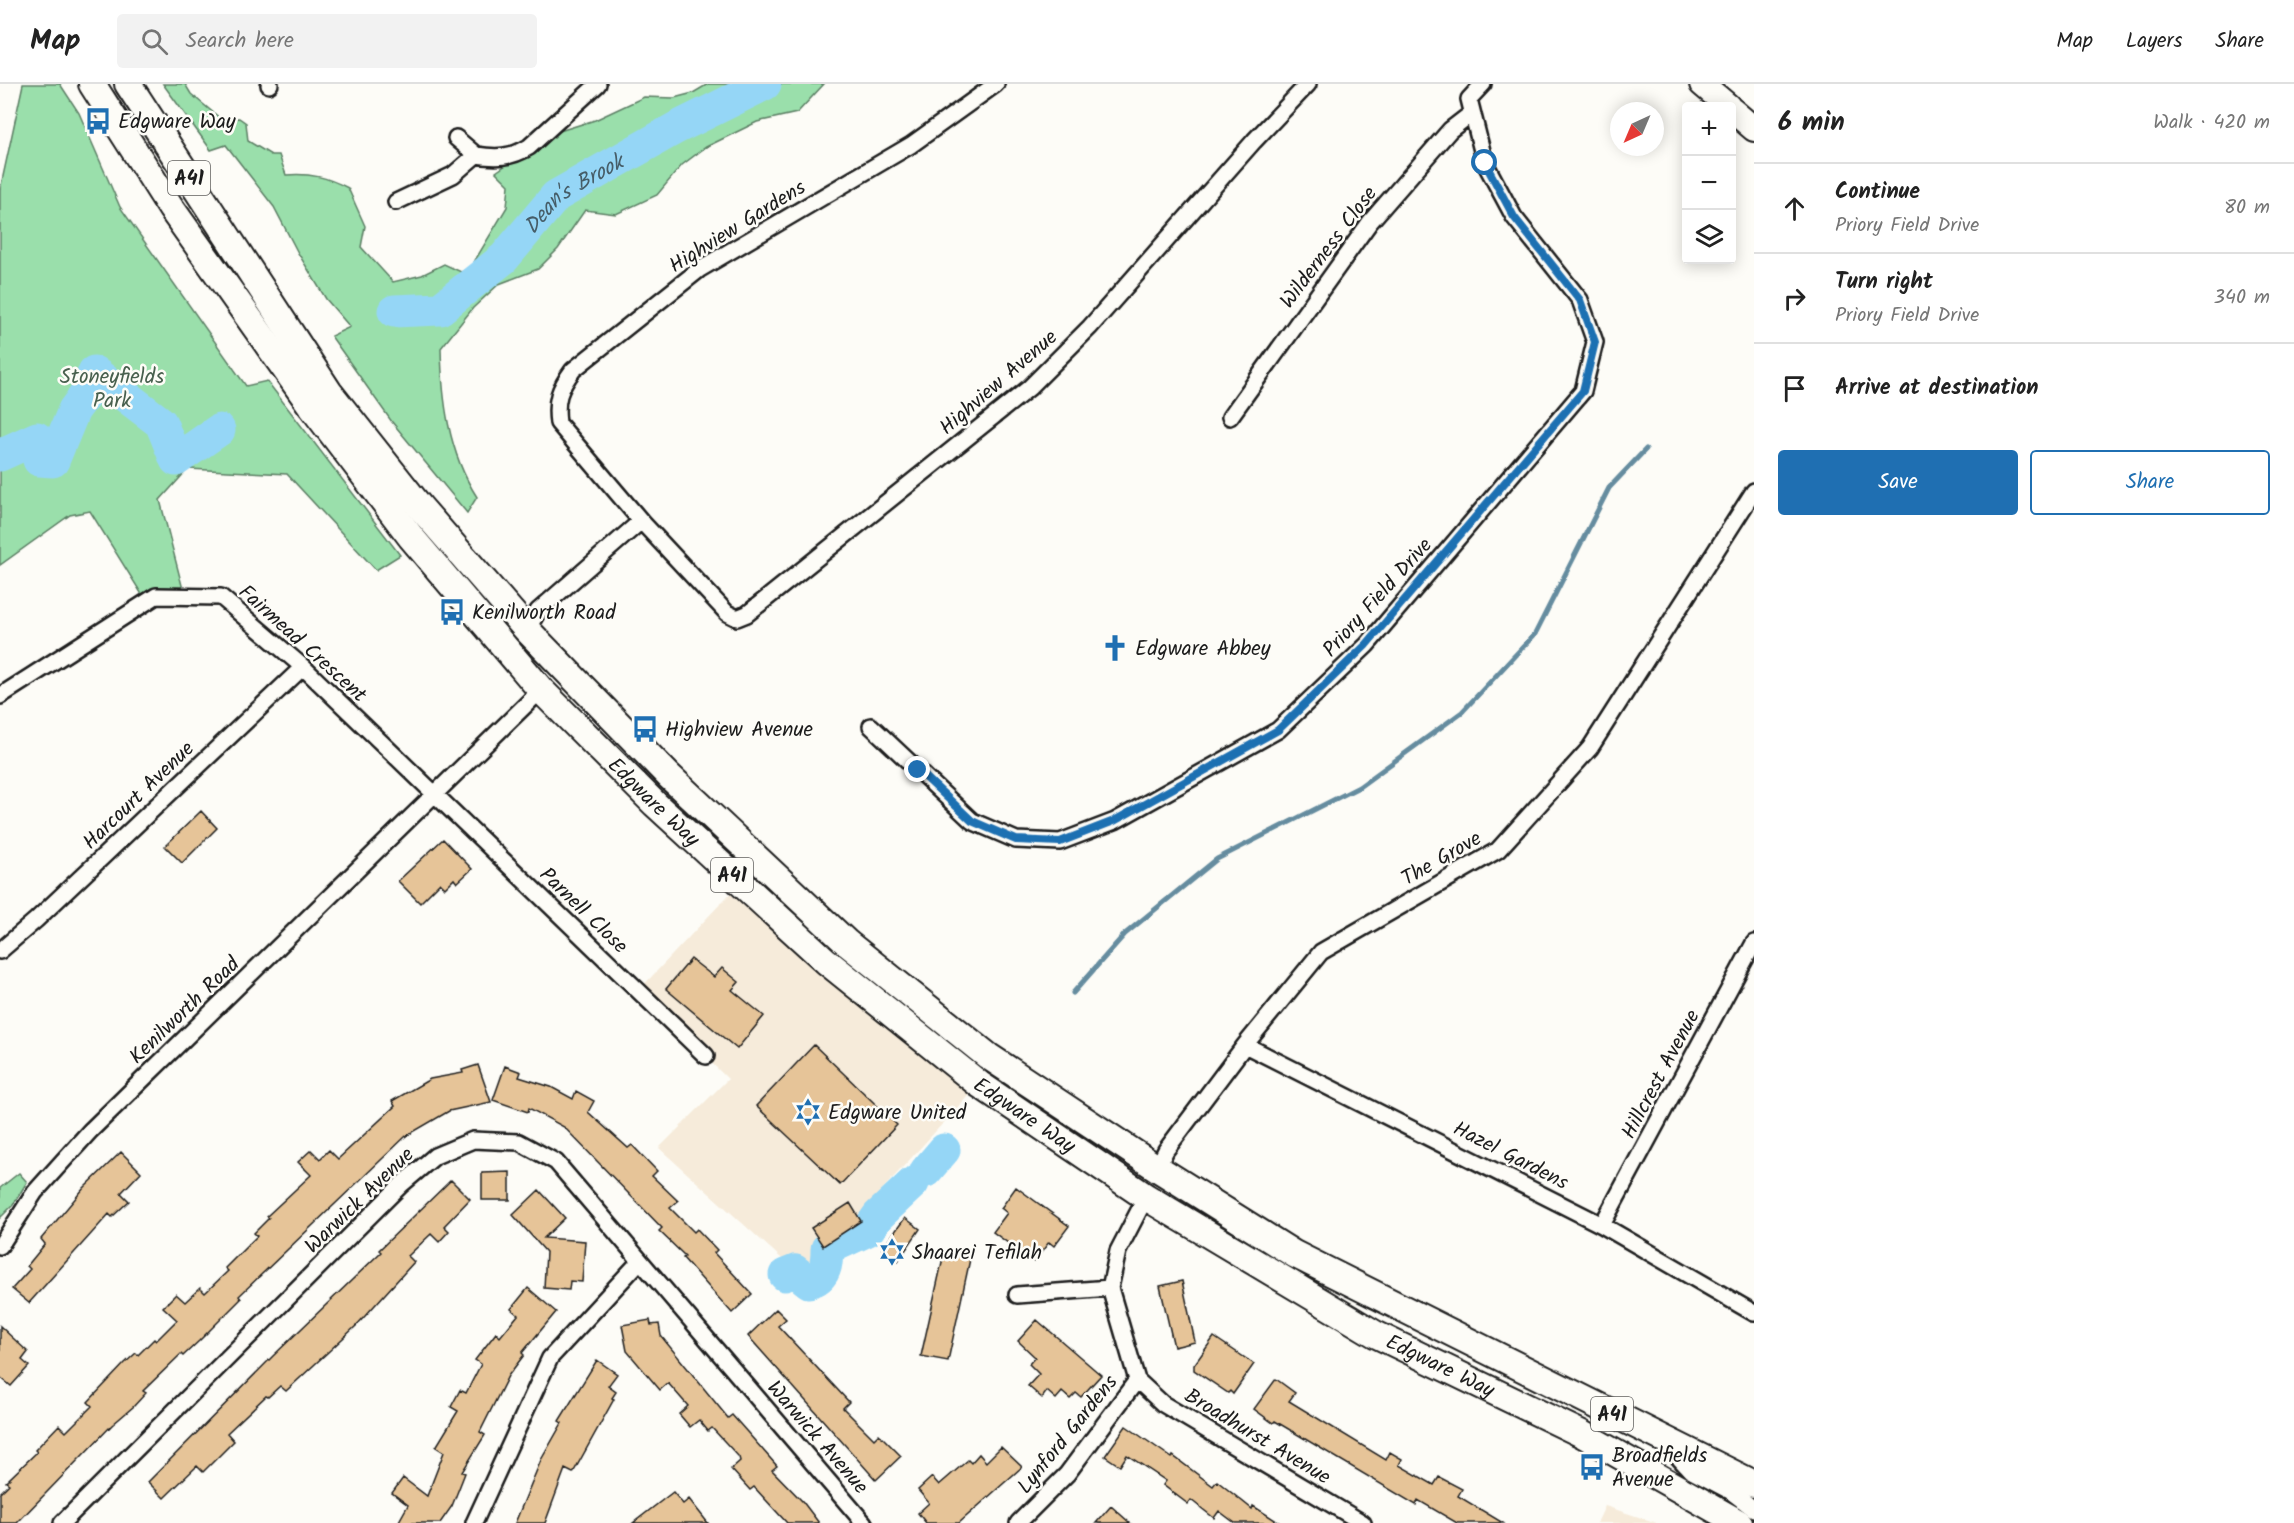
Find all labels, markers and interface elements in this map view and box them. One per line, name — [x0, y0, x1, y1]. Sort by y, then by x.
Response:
search box — [117, 14, 537, 68]
text: Map — [30, 19, 81, 64]
text: Search here — [186, 24, 294, 59]
icon: search — [138, 25, 171, 58]
text: Map — [2056, 25, 2093, 58]
text: Layers — [2126, 25, 2182, 58]
text: Share — [2215, 25, 2264, 58]
north arrow — [1610, 102, 1664, 156]
map controls — [1682, 102, 1736, 264]
button: + — [1682, 102, 1736, 156]
text: 6 min — [1778, 102, 1845, 144]
bus stop icon: Edgware Way — [83, 106, 113, 136]
place label: Edgware Way — [118, 106, 236, 139]
text: Walk · 420 m — [2153, 107, 2270, 139]
water label: Dean's Brook — [516, 144, 634, 243]
route start — [1471, 149, 1497, 175]
button: − — [1682, 156, 1736, 210]
road number: A41 — [168, 161, 210, 195]
street label: Highview Gardens — [663, 172, 813, 283]
text: Continue — [1835, 175, 1920, 210]
street label: Wilderness Close — [1272, 179, 1387, 316]
icon: ahead — [1778, 192, 1811, 225]
text: 80 m — [2224, 192, 2270, 224]
button: layers — [1682, 210, 1736, 264]
text: Priory Field Drive — [1835, 210, 1979, 242]
text: Turn right — [1835, 265, 1933, 300]
icon: right — [1778, 282, 1811, 315]
text: 340 m — [2214, 282, 2270, 314]
text: Priory Field Drive — [1835, 300, 1979, 332]
street label: Highview Avenue — [932, 322, 1066, 444]
park label: Stoneyfields Park — [60, 361, 164, 418]
text: Arrive at destination — [1835, 371, 2038, 406]
icon: arrive — [1778, 372, 1811, 405]
button: Save — [1778, 450, 2018, 515]
button: Share — [2030, 450, 2270, 515]
street label: Priory Field Drive — [1315, 530, 1441, 665]
street label: Fairmead Crescent — [230, 577, 375, 712]
bus stop icon: Kenilworth Road — [437, 597, 467, 627]
place label: Kenilworth Road — [472, 597, 616, 630]
church icon: Edgware Abbey — [1100, 633, 1130, 663]
place label: Edgware Abbey — [1135, 633, 1271, 666]
bus stop icon: Highview Avenue — [630, 714, 660, 744]
place label: Highview Avenue — [665, 714, 814, 747]
street label: Harcourt Avenue — [75, 733, 203, 858]
street label: Edgware Way — [599, 750, 707, 856]
route end — [904, 756, 930, 782]
street label: The Grove — [1395, 823, 1489, 896]
road number: A41 — [711, 858, 753, 892]
street label: Parnell Close — [531, 860, 636, 963]
street label: Kenilworth Road — [122, 949, 249, 1073]
street label: Hillcrest Avenue — [1613, 1004, 1710, 1145]
street label: Edgware Way — [966, 1070, 1082, 1163]
synagogue icon: Edgware United — [793, 1097, 823, 1127]
place label: Edgware United — [828, 1097, 967, 1130]
street label: Hazel Gardens — [1447, 1113, 1574, 1200]
street label: Warwick Avenue — [298, 1140, 423, 1262]
synagogue icon: Shaarei Tefilah — [877, 1237, 907, 1267]
place label: Shaarei Tefilah — [912, 1237, 1042, 1270]
street label: Edgware Way — [1380, 1327, 1500, 1408]
street label: Lynford Gardens — [1010, 1368, 1127, 1502]
street label: Warwick Avenue — [758, 1374, 876, 1503]
street label: Broadhurst Avenue — [1178, 1380, 1337, 1494]
road number: A41 — [1591, 1397, 1633, 1431]
place label: Broadfields Avenue — [1612, 1440, 1707, 1497]
bus stop icon: Broadfields Avenue — [1577, 1452, 1607, 1482]

